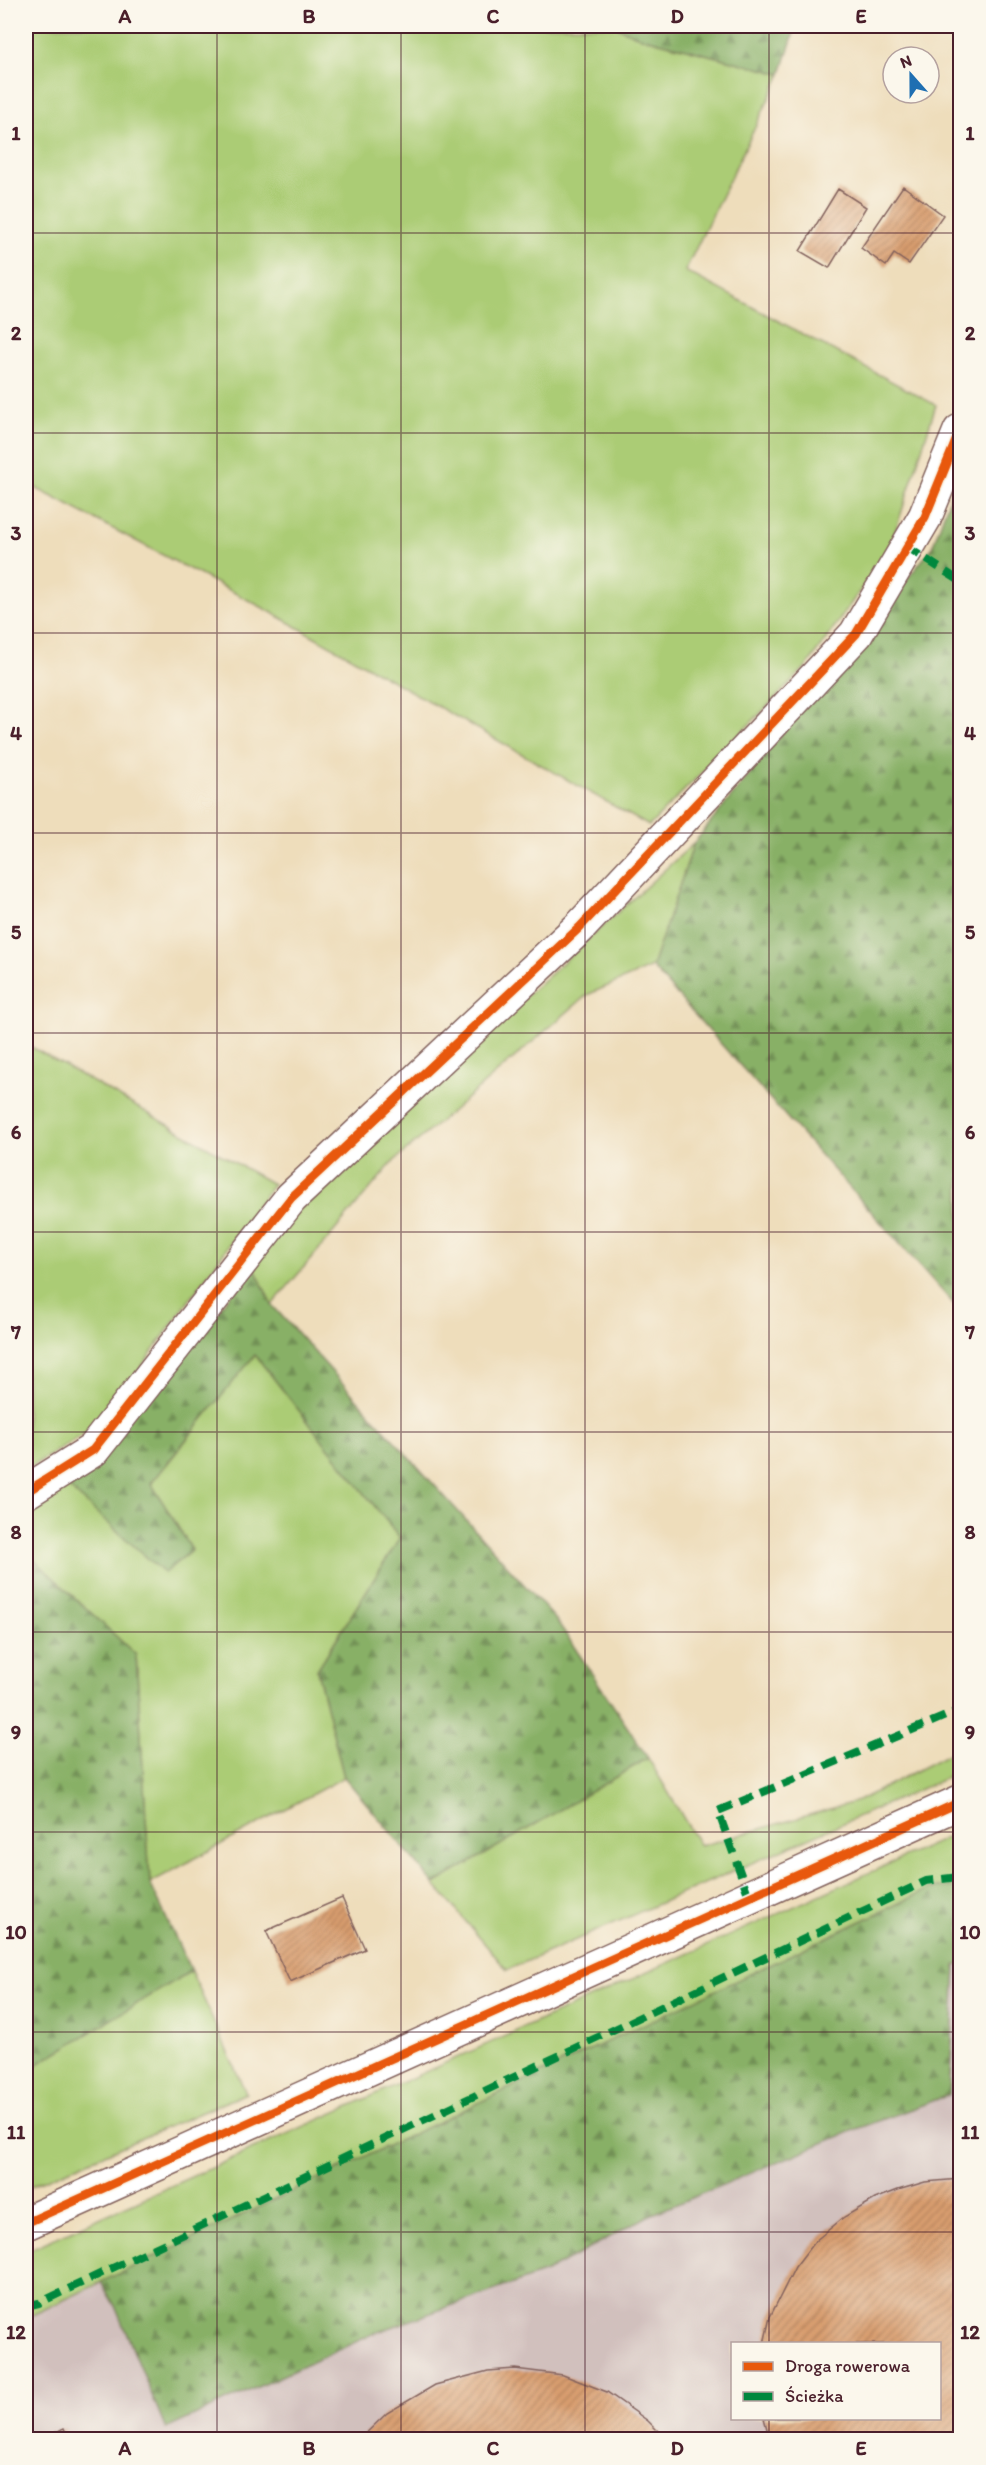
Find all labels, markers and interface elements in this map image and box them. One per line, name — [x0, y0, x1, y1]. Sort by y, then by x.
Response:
text: A — [118, 4, 132, 28]
text: B — [303, 4, 316, 28]
text: C — [487, 4, 500, 28]
text: D — [670, 4, 684, 28]
text: E — [855, 4, 867, 28]
north arrow — [881, 45, 941, 105]
text: N — [897, 51, 914, 72]
text: 1 — [11, 121, 21, 145]
text: 1 — [965, 121, 975, 145]
text: 2 — [11, 321, 22, 345]
text: 2 — [965, 321, 976, 345]
text: 3 — [11, 521, 22, 545]
text: 3 — [965, 521, 976, 545]
text: 4 — [10, 721, 22, 745]
text: 4 — [964, 721, 976, 745]
text: 5 — [11, 920, 22, 944]
text: 5 — [965, 920, 976, 944]
text: 6 — [11, 1120, 22, 1144]
text: 6 — [965, 1120, 976, 1144]
text: 7 — [10, 1320, 21, 1344]
text: 7 — [964, 1320, 975, 1344]
text: 8 — [11, 1520, 22, 1544]
text: 8 — [965, 1520, 976, 1544]
text: 9 — [11, 1720, 21, 1744]
text: 9 — [965, 1720, 975, 1744]
text: 10 — [5, 1920, 27, 1944]
text: 10 — [959, 1920, 981, 1944]
text: 11 — [7, 2120, 26, 2144]
text: 11 — [961, 2120, 980, 2144]
text: 12 — [6, 2320, 26, 2344]
text: 12 — [960, 2320, 980, 2344]
legend — [731, 2342, 941, 2420]
text: Droga rowerowa — [785, 2355, 911, 2377]
text: Ścieżka — [785, 2385, 844, 2407]
text: A — [118, 2436, 132, 2460]
text: B — [303, 2436, 316, 2460]
text: C — [487, 2436, 500, 2460]
text: D — [670, 2436, 684, 2460]
text: E — [855, 2436, 867, 2460]

